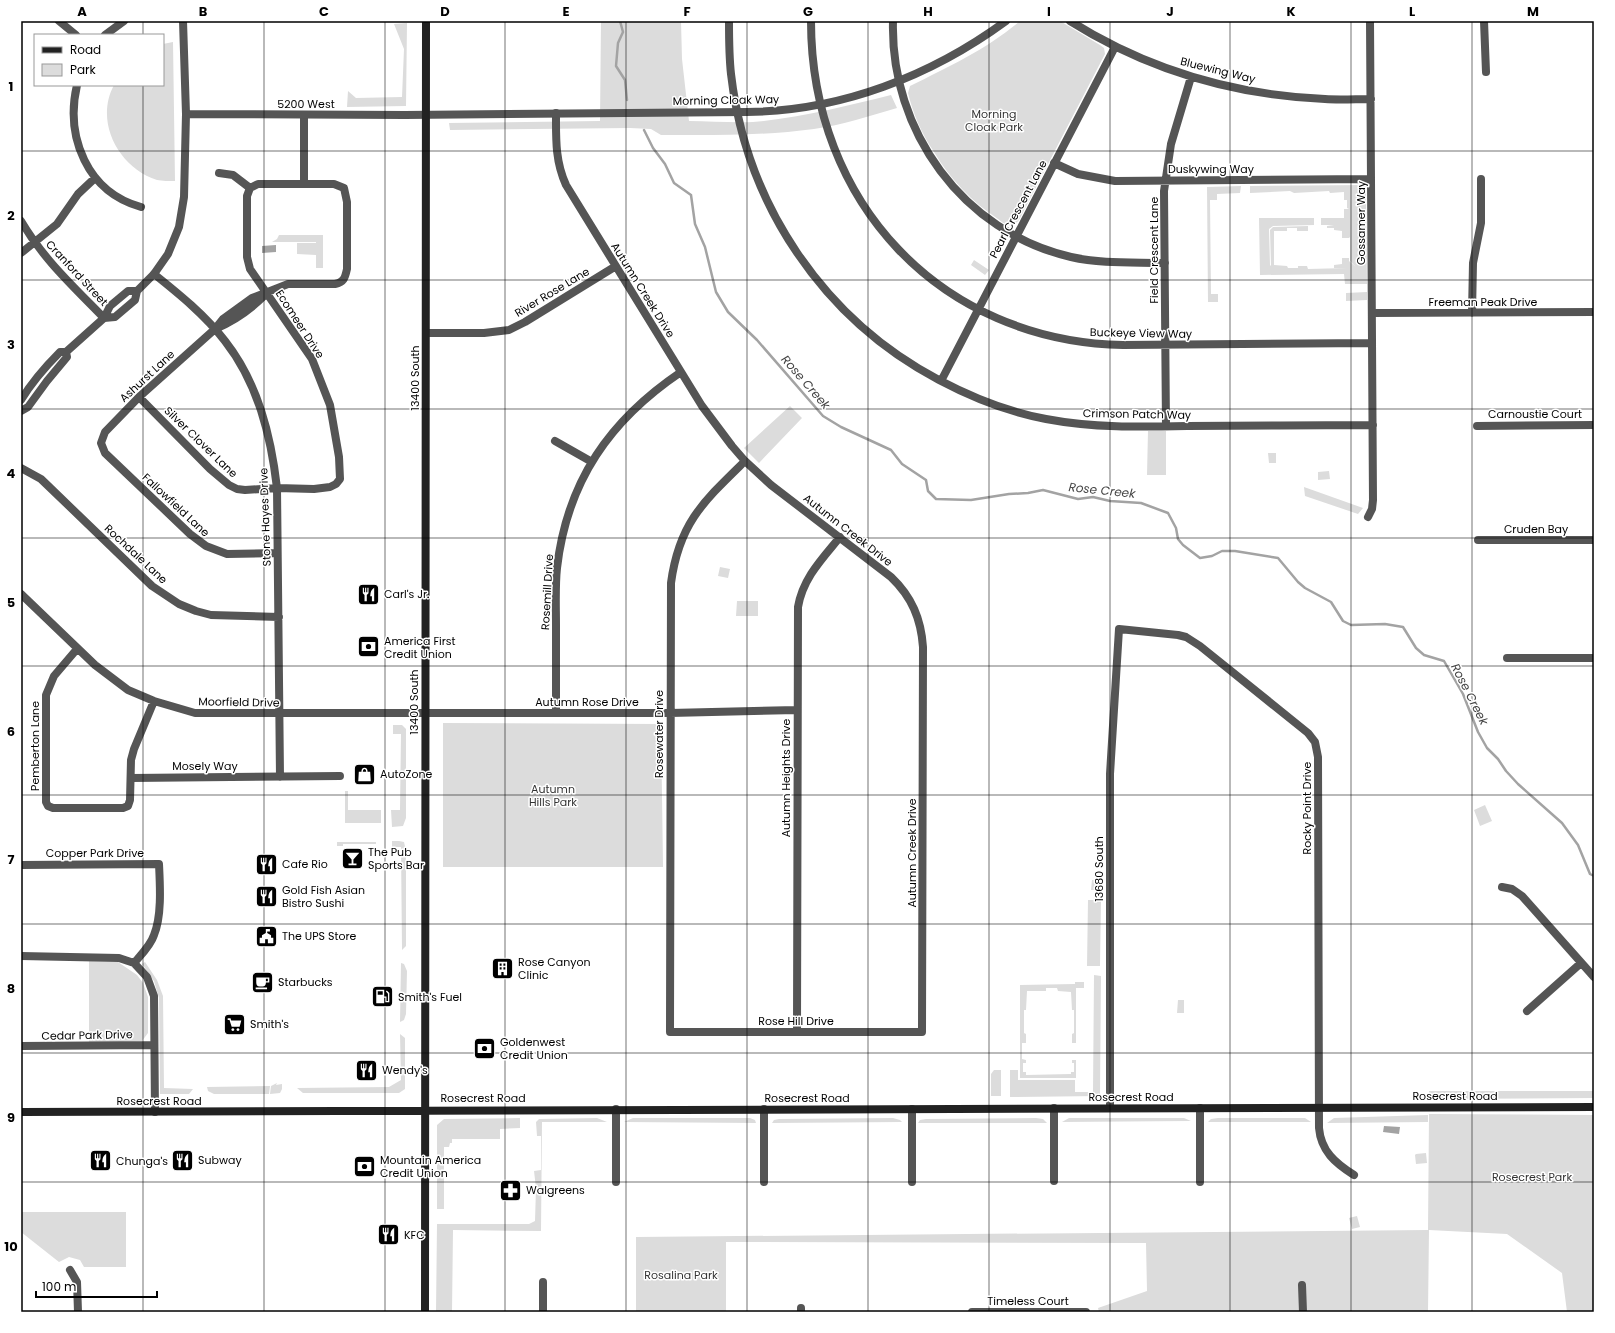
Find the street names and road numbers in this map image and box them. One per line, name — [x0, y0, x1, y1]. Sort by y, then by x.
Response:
street label: Bluewing Way — [1179, 53, 1258, 87]
street label: Morning Cloak Way — [673, 91, 780, 109]
street label: 5200 West — [277, 96, 335, 112]
street label: Pearl Crescent Lane — [985, 157, 1051, 261]
street label: Duskywing Way — [1168, 161, 1255, 177]
street label: Gossamer Way — [1353, 180, 1369, 265]
street label: Field Crescent Lane — [1146, 196, 1162, 303]
street label: Cranford Street — [42, 237, 112, 309]
street label: Autumn Creek Drive — [607, 239, 679, 341]
street label: River Rose Lane — [512, 263, 593, 321]
street label: Ecomeer Drive — [272, 287, 328, 362]
street label: Freeman Peak Drive — [1429, 294, 1538, 310]
street label: Buckeye View Way — [1090, 324, 1193, 342]
street label: 13400 South — [407, 345, 423, 411]
street label: Ashurst Lane — [116, 346, 178, 406]
street label: Silver Clover Lane — [161, 403, 241, 481]
street label: Crimson Patch Way — [1083, 405, 1192, 423]
street label: Carnoustie Court — [1488, 406, 1582, 422]
street label: Stone Hayes Drive — [255, 467, 275, 567]
street label: Fallowfield Lane — [139, 470, 213, 541]
street label: Autumn Creek Drive — [800, 490, 896, 570]
street label: Rochdale Lane — [101, 521, 171, 588]
street label: Cruden Bay — [1504, 521, 1569, 537]
street label: Rosemill Drive — [537, 553, 557, 630]
street label: 13400 South — [406, 669, 422, 735]
street label: Rosewater Drive — [651, 690, 667, 778]
street label: Moorfield Drive — [198, 693, 280, 711]
street label: Autumn Rose Drive — [535, 694, 639, 710]
street label: Pemberton Lane — [27, 701, 43, 791]
street label: Autumn Heights Drive — [778, 718, 794, 837]
street label: Mosely Way — [172, 758, 238, 774]
street label: Rocky Point Drive — [1299, 761, 1315, 854]
street label: Autumn Creek Drive — [904, 798, 920, 908]
street label: 13680 South — [1091, 836, 1107, 902]
street label: Copper Park Drive — [46, 845, 144, 861]
street label: Rose Hill Drive — [758, 1013, 834, 1029]
street label: Cedar Park Drive — [41, 1026, 133, 1044]
street label: Rosecrest Road — [1412, 1088, 1498, 1104]
street label: Rosecrest Road — [1088, 1089, 1174, 1105]
street label: Rosecrest Road — [440, 1090, 526, 1106]
street label: Rosecrest Road — [764, 1090, 850, 1106]
street label: Rosecrest Road — [116, 1093, 202, 1109]
street label: Timeless Court — [987, 1293, 1069, 1309]

